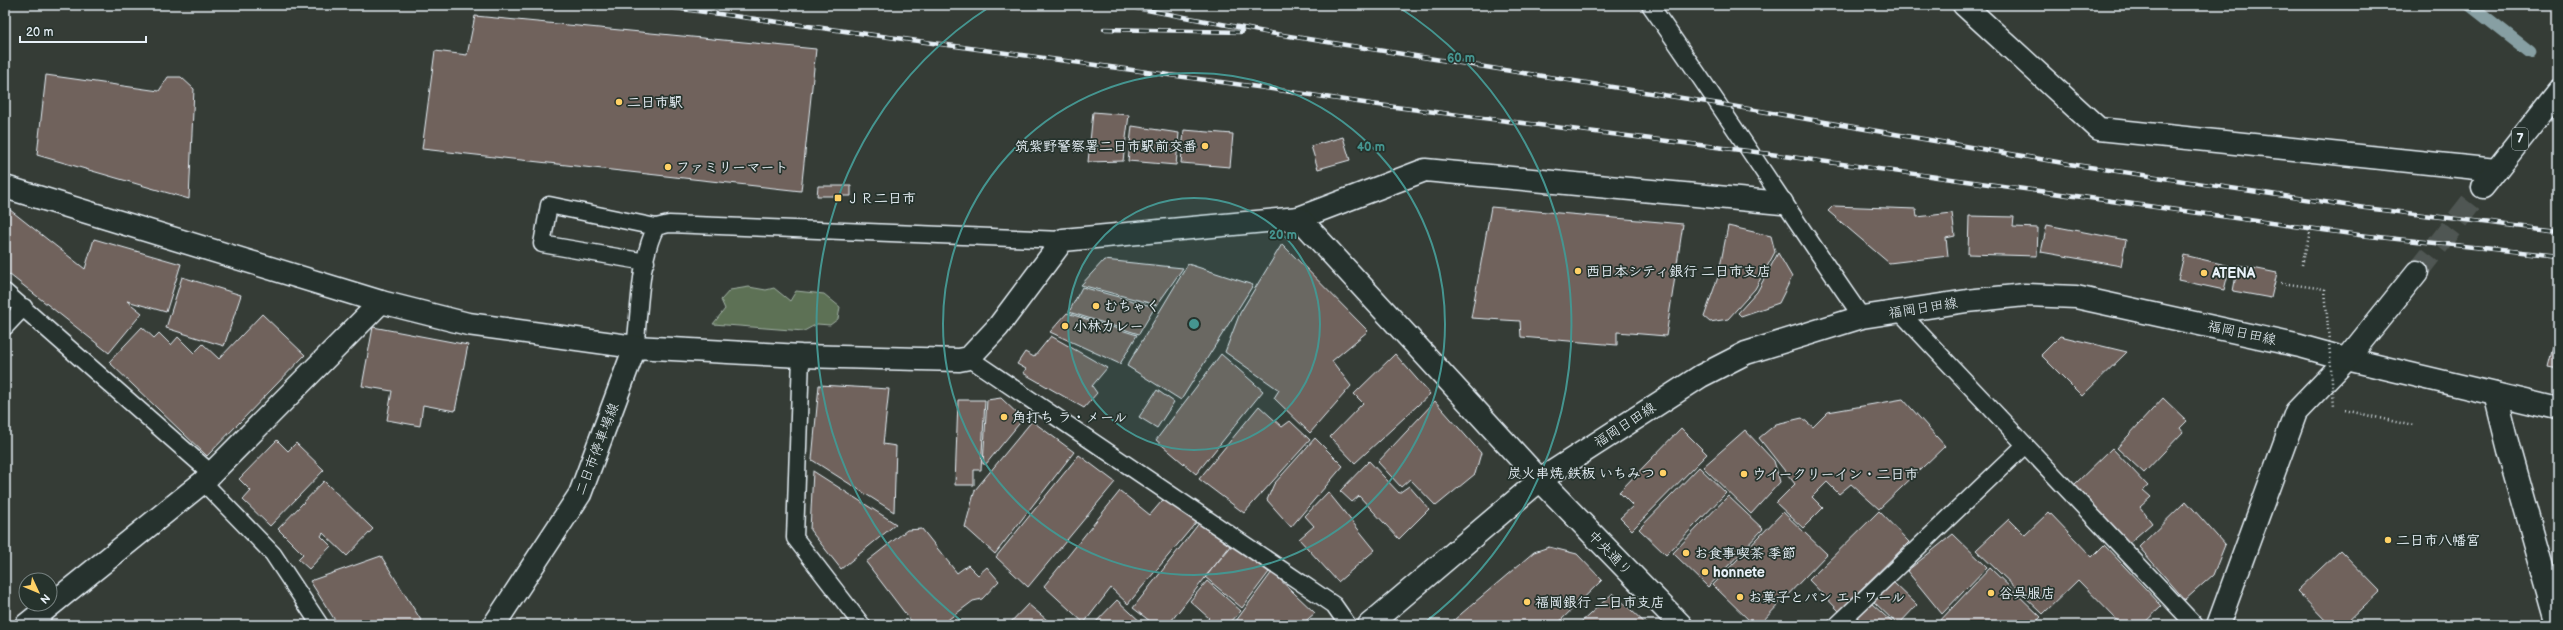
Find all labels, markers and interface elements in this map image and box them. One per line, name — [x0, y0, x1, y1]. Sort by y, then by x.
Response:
scale bar — [20, 18, 146, 44]
text: 20 m — [26, 25, 53, 40]
text: 60 m — [1447, 51, 1475, 66]
place label: 二日市駅 — [627, 94, 683, 111]
marker: 二日市駅 — [614, 97, 624, 107]
road number: 7 — [2512, 128, 2528, 150]
place label: 筑紫野警察署二日市駅前交番 — [1015, 138, 1197, 155]
text: 40 m — [1357, 140, 1385, 155]
marker: 筑紫野警察署二日市駅前交番 — [1200, 141, 1210, 151]
place label: ファミリーマート — [676, 159, 789, 176]
marker: ファミリーマート — [663, 162, 673, 172]
place label: ＪＲ二日市 — [846, 190, 916, 207]
marker: ＪＲ二日市 — [833, 193, 843, 203]
text: 20 m — [1269, 228, 1297, 243]
place label: 西日本シティ銀行 二日市支店 — [1586, 263, 1771, 280]
place label: ATENA — [2211, 265, 2256, 282]
marker: 西日本シティ銀行 二日市支店 — [1573, 266, 1583, 276]
marker: ATENA — [2199, 268, 2209, 278]
street label: 福岡日田線 — [1887, 294, 1959, 322]
place label: むちゃく — [1104, 298, 1160, 315]
marker: むちゃく — [1091, 301, 1101, 311]
centre of rings — [1187, 317, 1201, 331]
street label: 福岡日田線 — [2206, 317, 2278, 349]
place label: 小林カレー — [1073, 318, 1144, 335]
marker: 小林カレー — [1060, 321, 1070, 331]
street label: 福岡日田線 — [1591, 399, 1659, 451]
street label: 二日市停車場線 — [572, 400, 622, 498]
place label: 角打ち ラ・メール — [1012, 409, 1128, 426]
marker: 角打ち ラ・メール — [999, 412, 1009, 422]
place label: 炭火串焼 鉄板 いちみつ — [1507, 465, 1655, 482]
place label: ウイークリーイン・二日市 — [1752, 466, 1919, 483]
marker: 炭火串焼 鉄板 いちみつ — [1658, 468, 1668, 478]
marker: ウイークリーイン・二日市 — [1739, 469, 1749, 479]
street label: 中央通り — [1584, 527, 1636, 579]
place label: 二日市八幡宮 — [2396, 532, 2480, 549]
marker: 二日市八幡宮 — [2383, 535, 2393, 545]
place label: お食事喫茶 季節 — [1694, 545, 1796, 562]
marker: お食事喫茶 季節 — [1681, 548, 1691, 558]
place label: honnete — [1713, 564, 1765, 581]
marker: honnete — [1700, 567, 1710, 577]
north arrow — [18, 572, 58, 612]
place label: 谷呉服店 — [1999, 585, 2055, 602]
marker: 谷呉服店 — [1986, 588, 1996, 598]
place label: お菓子とパン エトワール — [1748, 589, 1905, 606]
text: N — [37, 591, 52, 606]
marker: お菓子とパン エトワール — [1735, 592, 1745, 602]
place label: 福岡銀行 二日市支店 — [1535, 594, 1665, 611]
marker: 福岡銀行 二日市支店 — [1522, 597, 1532, 607]

